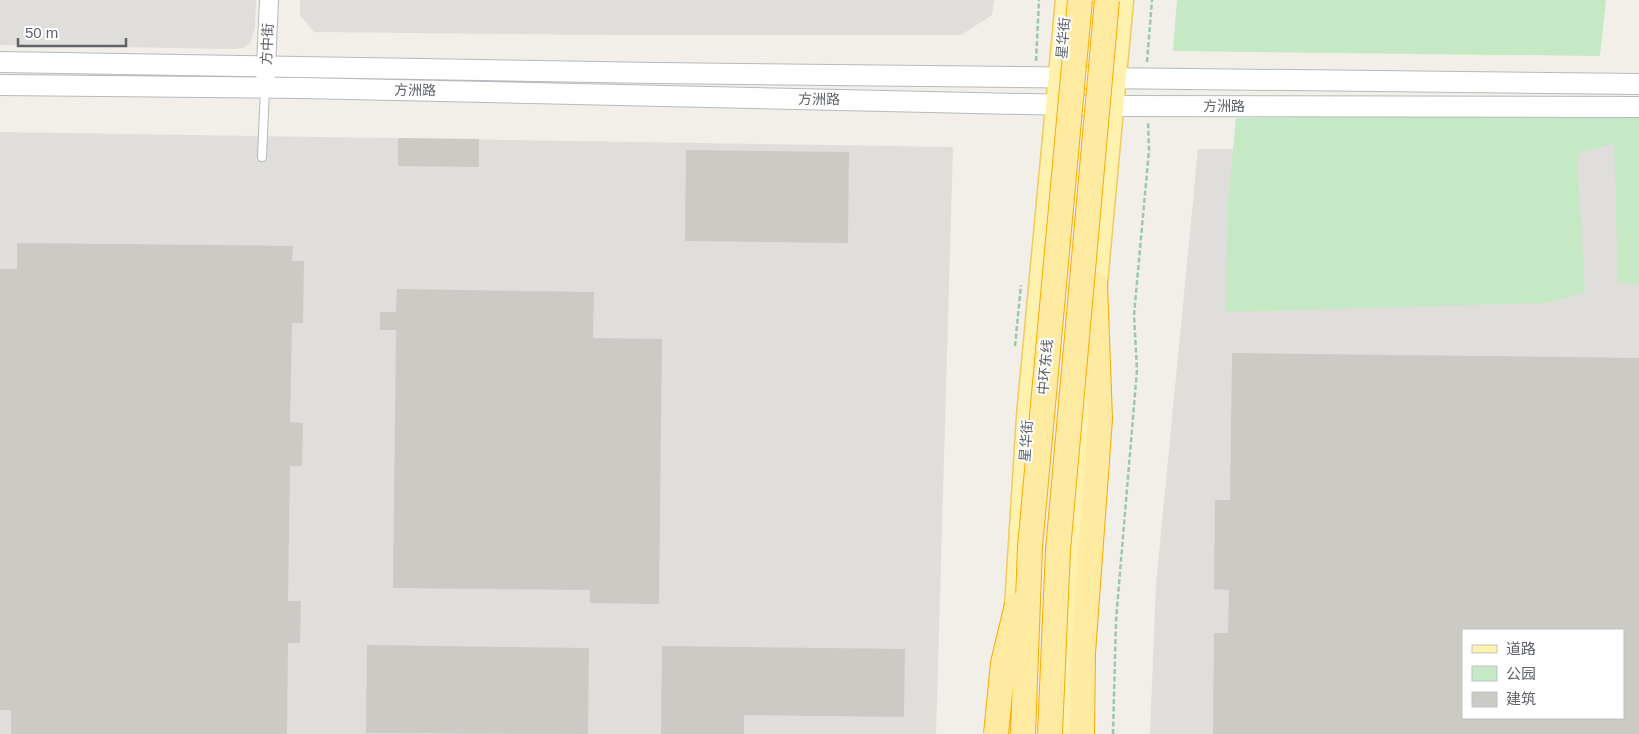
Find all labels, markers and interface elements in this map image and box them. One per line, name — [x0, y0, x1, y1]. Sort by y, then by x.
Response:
scale bar — [18, 15, 125, 47]
street label: 星华街 — [1053, 16, 1073, 60]
street label: 方中街 — [258, 23, 276, 65]
text: 50 m — [25, 24, 58, 41]
street label: 方洲路 — [394, 82, 436, 98]
street label: 方洲路 — [798, 91, 840, 107]
street label: 方洲路 — [1203, 98, 1245, 114]
street label: 中环东线 — [1035, 338, 1055, 396]
street label: 星华街 — [1017, 419, 1035, 463]
legend — [1462, 629, 1624, 719]
text: 道路 — [1506, 640, 1536, 657]
text: 公园 — [1506, 665, 1536, 682]
text: 建筑 — [1506, 690, 1536, 707]

